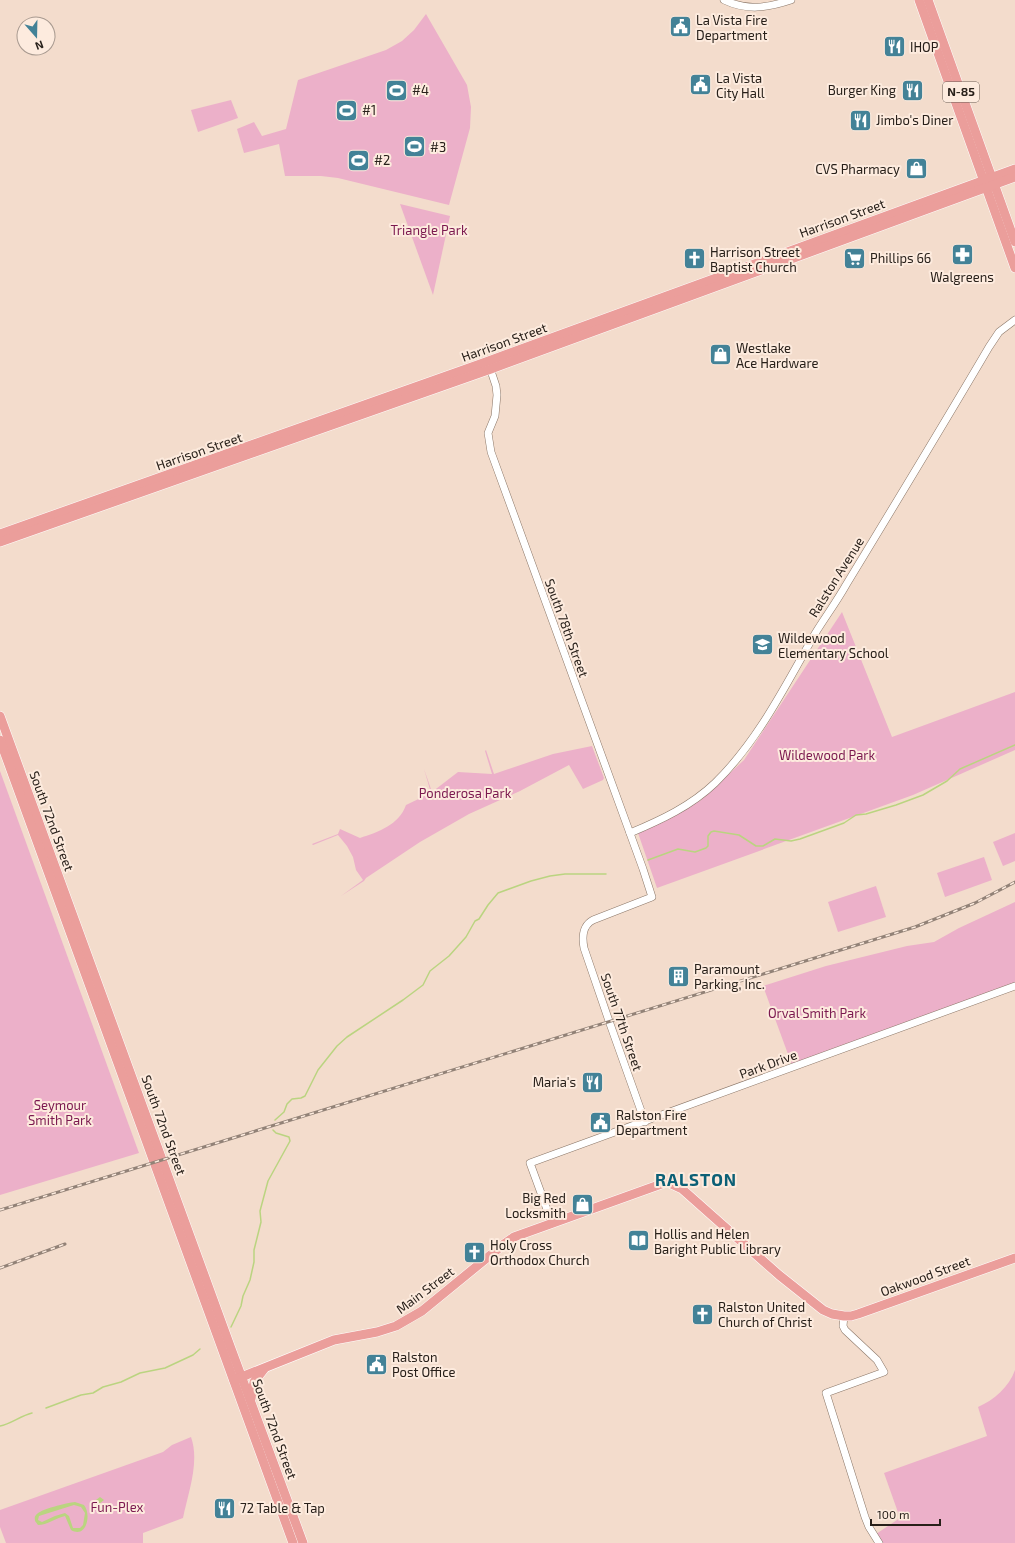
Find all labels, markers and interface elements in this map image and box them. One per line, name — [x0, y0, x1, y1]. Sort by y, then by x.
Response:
place label: La Vista Fire Department — [696, 12, 767, 43]
public building icon: La Vista Fire Department — [667, 14, 693, 40]
north arrow — [16, 16, 56, 56]
restaurant icon: IHOP — [881, 34, 907, 60]
text: N — [34, 38, 46, 53]
place label: IHOP — [910, 39, 939, 55]
place label: La Vista City Hall — [716, 70, 765, 101]
public building icon: La Vista City Hall — [688, 72, 714, 98]
sports icon: #4 — [383, 77, 409, 103]
restaurant icon: Burger King — [899, 77, 925, 103]
place label: #4 — [412, 82, 429, 98]
place label: Burger King — [828, 82, 896, 98]
road number: N-85 — [943, 82, 979, 102]
sports icon: #1 — [333, 97, 359, 123]
place label: #1 — [362, 102, 376, 118]
restaurant icon: Jimbo's Diner — [847, 107, 873, 133]
place label: Jimbo's Diner — [876, 112, 953, 128]
sports icon: #3 — [402, 134, 428, 160]
place label: #3 — [430, 139, 446, 155]
sports icon: #2 — [346, 147, 372, 173]
place label: #2 — [374, 152, 390, 168]
shop icon: CVS Pharmacy — [903, 156, 929, 182]
place label: CVS Pharmacy — [815, 161, 900, 177]
street label: Harrison Street — [797, 195, 887, 241]
park label: Triangle Park — [390, 222, 468, 238]
pharmacy icon: Walgreens — [949, 242, 975, 268]
place label: Harrison Street Baptist Church — [710, 244, 800, 275]
supermarket icon: Phillips 66 — [842, 245, 868, 271]
church icon: Harrison Street Baptist Church — [682, 246, 708, 272]
place label: Phillips 66 — [870, 250, 931, 266]
place label: Walgreens — [930, 269, 994, 285]
street label: Harrison Street — [459, 319, 549, 365]
place label: Westlake Ace Hardware — [736, 340, 818, 371]
shop icon: Westlake Ace Hardware — [708, 342, 734, 368]
street label: Harrison Street — [154, 429, 244, 473]
street label: Ralston Avenue — [805, 534, 867, 620]
street label: South 78th Street — [542, 577, 592, 679]
place label: Wildewood Elementary School — [778, 630, 889, 661]
school or university icon: Wildewood Elementary School — [750, 632, 776, 658]
park label: Wildewood Park — [779, 747, 875, 763]
street label: South 72nd Street — [26, 769, 78, 873]
park label: Ponderosa Park — [419, 785, 512, 801]
place label: Paramount Parking, Inc. — [694, 961, 765, 992]
building icon: Paramount Parking, Inc. — [665, 963, 691, 989]
street label: South 77th Street — [598, 971, 646, 1073]
park label: Orval Smith Park — [768, 1005, 866, 1021]
street label: Park Drive — [737, 1046, 799, 1082]
restaurant icon: Maria's — [579, 1069, 605, 1095]
street label: South 72nd Street — [138, 1073, 190, 1177]
place label: Maria's — [533, 1074, 576, 1090]
park label: Seymour Smith Park — [28, 1097, 92, 1128]
place label: Ralston Fire Department — [616, 1107, 687, 1138]
public building icon: Ralston Fire Department — [587, 1109, 613, 1135]
district label: RALSTON — [655, 1169, 737, 1189]
place label: Big Red Locksmith — [505, 1190, 566, 1221]
shop icon: Big Red Locksmith — [569, 1192, 595, 1218]
place label: Hollis and Helen Baright Public Library — [654, 1226, 781, 1257]
library icon: Hollis and Helen Baright Public Library — [625, 1228, 651, 1254]
place label: Holy Cross Orthodox Church — [490, 1237, 590, 1268]
church icon: Holy Cross Orthodox Church — [462, 1239, 488, 1265]
street label: Oakwood Street — [878, 1252, 972, 1300]
street label: Main Street — [393, 1263, 457, 1317]
place label: Ralston United Church of Christ — [718, 1299, 812, 1330]
church icon: Ralston United Church of Christ — [689, 1301, 715, 1327]
place label: Ralston Post Office — [392, 1349, 455, 1380]
public building icon: Ralston Post Office — [364, 1351, 390, 1377]
street label: South 72nd Street — [249, 1377, 301, 1481]
restaurant icon: 72 Table & Tap — [212, 1495, 238, 1521]
park label: Fun-Plex — [91, 1499, 144, 1515]
place label: 72 Table & Tap — [240, 1500, 325, 1516]
scale bar — [871, 1501, 940, 1527]
text: 100 m — [877, 1507, 909, 1521]

